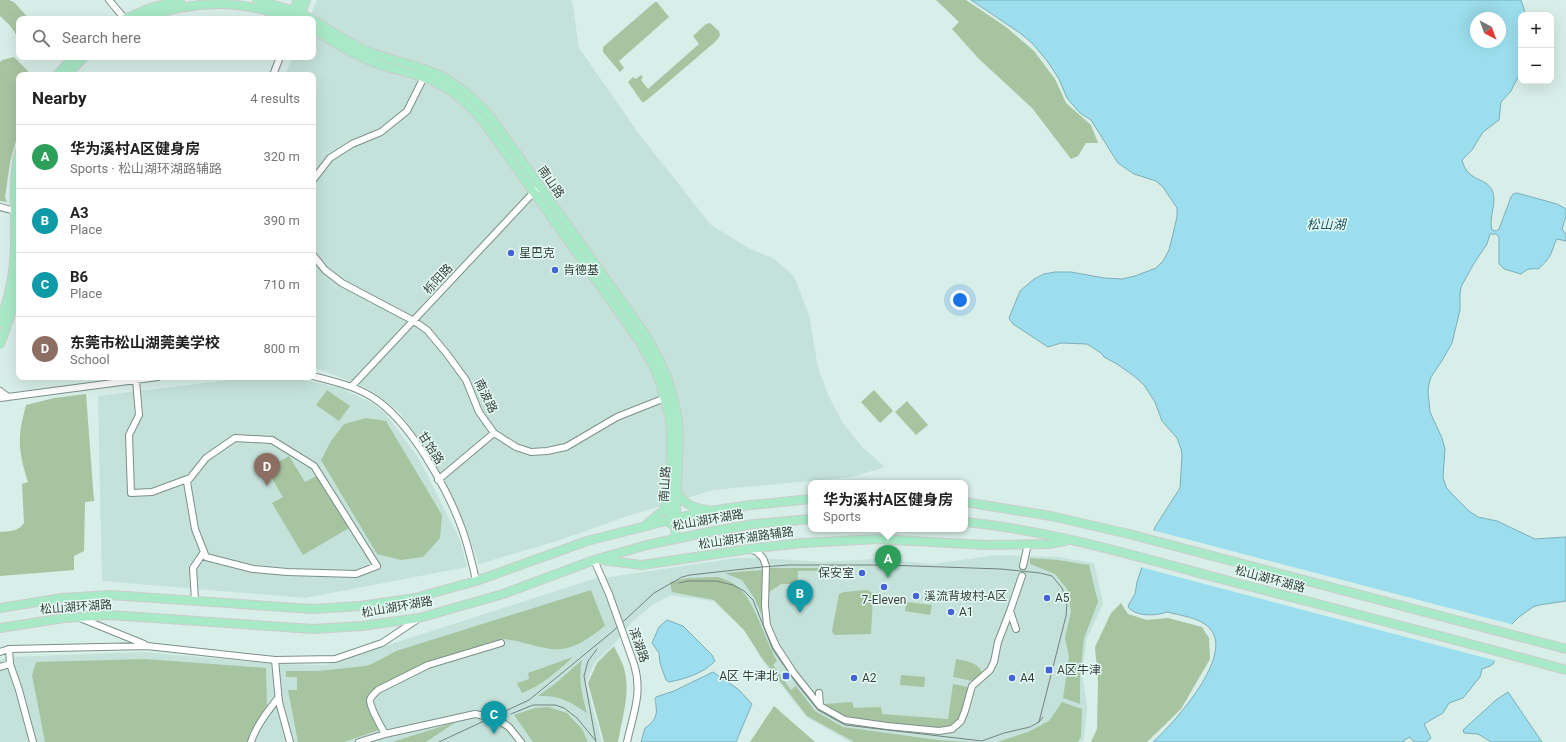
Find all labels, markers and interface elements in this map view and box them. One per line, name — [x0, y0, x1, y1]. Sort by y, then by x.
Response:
north arrow — [1470, 12, 1506, 48]
map controls — [1518, 12, 1554, 84]
button: + — [1518, 12, 1554, 48]
search box — [16, 16, 316, 60]
icon: search — [30, 27, 52, 49]
text: Search here — [62, 29, 141, 47]
button: − — [1518, 48, 1554, 84]
text: Nearby — [32, 88, 87, 108]
text: 4 results — [250, 91, 300, 106]
text: 华为溪村A区健身房 — [70, 140, 200, 158]
text: A — [41, 149, 49, 164]
text: 320 m — [263, 149, 300, 164]
text: Sports · 松山湖环湖路辅路 — [70, 161, 222, 176]
street label: 南山路 — [535, 163, 567, 201]
text: A3 — [70, 204, 89, 222]
text: B — [41, 213, 49, 228]
text: 390 m — [263, 213, 300, 228]
water label: 松山湖 — [1306, 217, 1347, 232]
text: Place — [70, 222, 102, 237]
place label: 星巴克 — [519, 246, 555, 260]
marker: 星巴克 — [506, 248, 516, 258]
street label: 栎阳路 — [421, 261, 455, 297]
place label: 肯德基 — [563, 263, 599, 277]
marker: 肯德基 — [550, 265, 560, 275]
text: B6 — [70, 268, 88, 286]
text: C — [41, 277, 49, 292]
text: 710 m — [263, 277, 300, 292]
text: Place — [70, 286, 102, 301]
your location — [950, 290, 970, 310]
text: 东莞市松山湖莞美学校 — [70, 334, 220, 352]
text: D — [41, 341, 49, 356]
text: 800 m — [263, 341, 300, 356]
text: School — [70, 352, 110, 367]
street label: 南波路 — [472, 377, 500, 415]
street label: 甘饴路 — [415, 429, 447, 467]
pin: D — [254, 453, 280, 486]
street label: 南山路 — [657, 466, 673, 502]
popup — [808, 480, 968, 532]
text: 华为溪村A区健身房 — [823, 491, 953, 509]
street label: 松山湖环湖路 — [671, 507, 745, 533]
text: Sports — [823, 509, 861, 524]
street label: 松山湖环湖路辅路 — [697, 524, 795, 552]
pin: A — [875, 545, 901, 578]
street label: 松山湖环湖路 — [1233, 563, 1307, 595]
place label: 保安室 — [818, 566, 854, 580]
marker: 保安室 — [857, 568, 867, 578]
pin: B — [787, 580, 813, 613]
marker: 7-Eleven — [879, 582, 889, 592]
place label: 溪流背坡村-A区 — [924, 589, 1007, 603]
marker: 溪流背坡村-A区 — [911, 591, 921, 601]
place label: A5 — [1055, 591, 1070, 605]
place label: 7-Eleven — [862, 593, 906, 607]
marker: A5 — [1042, 593, 1052, 603]
street label: 松山湖环湖路 — [360, 594, 434, 620]
street label: 松山湖环湖路 — [40, 598, 112, 616]
place label: A1 — [959, 605, 974, 619]
marker: A1 — [946, 607, 956, 617]
street label: 滨湖路 — [627, 626, 651, 664]
place label: A区牛津 — [1057, 663, 1101, 677]
marker: A区牛津 — [1044, 665, 1054, 675]
place label: A区 牛津北 — [719, 669, 778, 683]
marker: A区 牛津北 — [781, 671, 791, 681]
place label: A2 — [862, 671, 877, 685]
place label: A4 — [1020, 671, 1035, 685]
marker: A2 — [849, 673, 859, 683]
marker: A4 — [1007, 673, 1017, 683]
pin: C — [481, 701, 507, 734]

